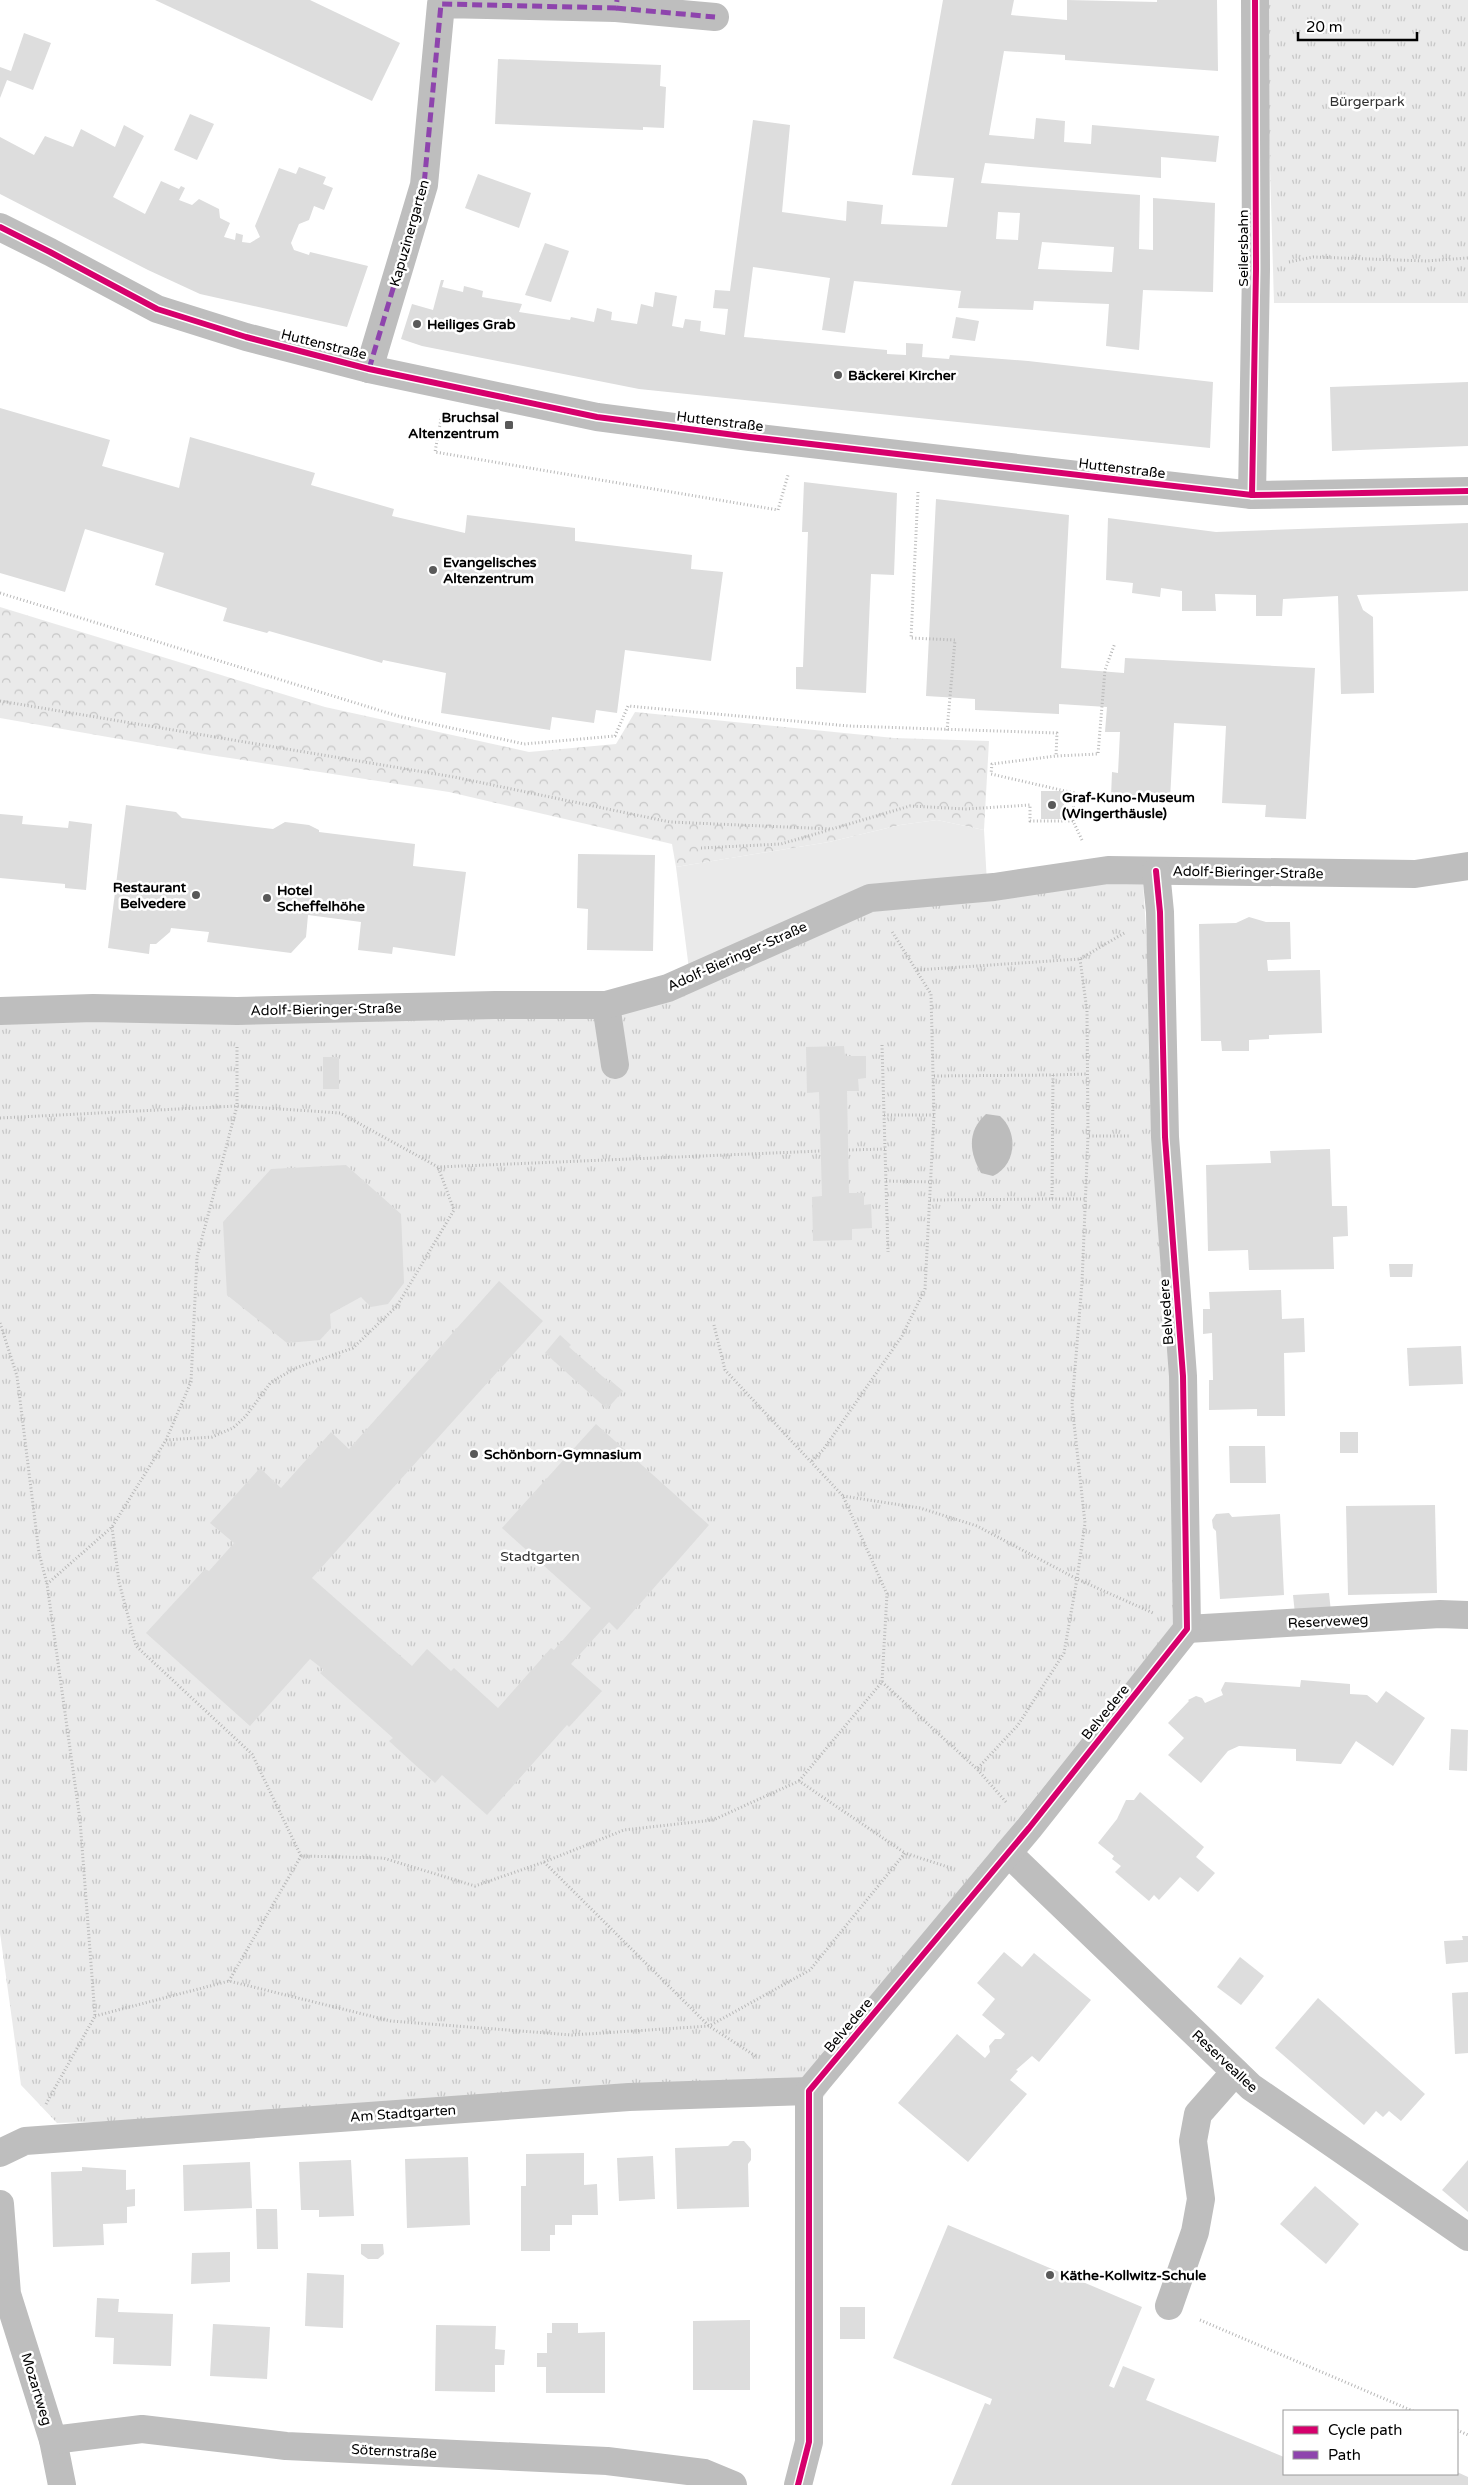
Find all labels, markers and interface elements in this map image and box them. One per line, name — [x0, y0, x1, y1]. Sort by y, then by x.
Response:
scale bar — [1298, 10, 1417, 42]
text: 20 m — [1306, 18, 1343, 36]
park label: Bürgerpark — [1329, 93, 1405, 110]
street label: Kapuzinergarten — [386, 178, 433, 289]
street label: Seilersbahn — [1235, 209, 1252, 287]
place label: Heiliges Grab — [427, 316, 516, 333]
marker: Heiliges Grab — [411, 318, 423, 330]
street label: Huttenstraße — [279, 326, 369, 363]
place label: Bäckerei Kircher — [848, 367, 957, 384]
marker: Bäckerei Kircher — [832, 369, 844, 381]
street label: Huttenstraße — [675, 408, 765, 435]
place label: Bruchsal Altenzentrum — [408, 409, 499, 442]
marker: Bruchsal Altenzentrum — [503, 419, 515, 431]
street label: Huttenstraße — [1077, 455, 1167, 482]
place label: Evangelisches Altenzentrum — [443, 554, 537, 587]
marker: Evangelisches Altenzentrum — [427, 564, 439, 576]
place label: Graf-Kuno-Museum (Wingerthäusle) — [1062, 789, 1195, 822]
marker: Graf-Kuno-Museum (Wingerthäusle) — [1046, 799, 1058, 811]
street label: Adolf-Bieringer-Straße — [1172, 863, 1324, 882]
place label: Restaurant Belvedere — [113, 879, 187, 912]
place label: Hotel Scheffelhöhe — [277, 882, 365, 915]
marker: Restaurant Belvedere — [190, 889, 202, 901]
marker: Hotel Scheffelhöhe — [261, 892, 273, 904]
street label: Adolf-Bieringer-Straße — [665, 918, 810, 995]
street label: Adolf-Bieringer-Straße — [250, 1000, 402, 1019]
street label: Belvedere — [1156, 1278, 1177, 1346]
place label: Schönborn-Gymnasium — [484, 1446, 642, 1463]
marker: Schönborn-Gymnasium — [468, 1448, 480, 1460]
park label: Stadtgarten — [500, 1548, 580, 1565]
street label: Reserveweg — [1287, 1611, 1369, 1632]
street label: Belvedere — [1078, 1681, 1133, 1743]
street label: Belvedere — [821, 1994, 876, 2056]
street label: Reserveallee — [1188, 2027, 1261, 2096]
street label: Am Stadtgarten — [349, 2101, 457, 2126]
place label: Käthe-Kollwitz-Schule — [1060, 2267, 1206, 2284]
marker: Käthe-Kollwitz-Schule — [1044, 2269, 1056, 2281]
street label: Mozartweg — [17, 2351, 56, 2428]
legend — [1283, 2410, 1458, 2475]
text: Cycle path — [1328, 2421, 1402, 2439]
street label: Söternstraße — [351, 2441, 437, 2462]
text: Path — [1328, 2446, 1361, 2464]

